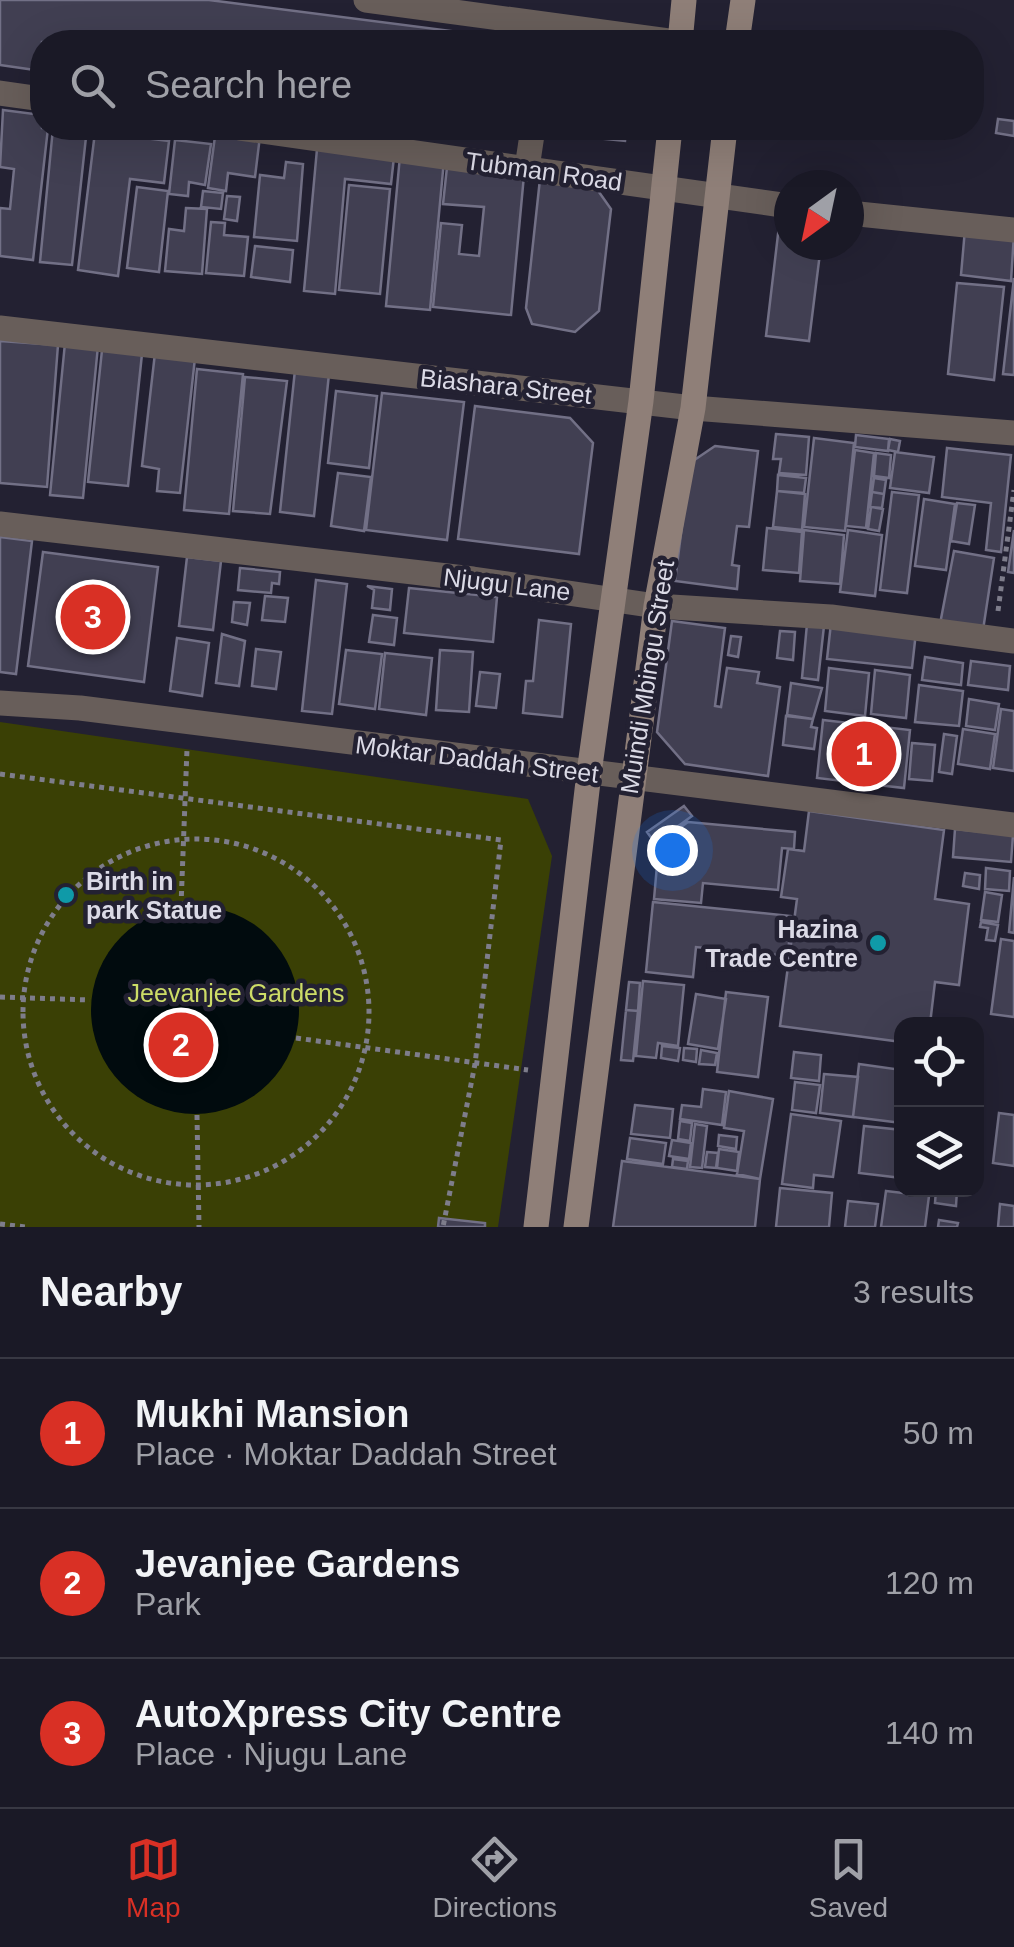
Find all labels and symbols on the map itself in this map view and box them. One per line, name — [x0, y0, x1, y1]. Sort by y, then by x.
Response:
street label: Tubman Road — [464, 146, 624, 196]
north arrow — [774, 170, 864, 260]
street label: Biashara Street — [419, 363, 593, 409]
street label: Muindi Mbingu Street — [615, 558, 679, 796]
street label: Njugu Lane — [442, 562, 572, 606]
pin: 3 — [61, 580, 126, 654]
pin: 1 — [832, 716, 896, 792]
street label: Moktar Daddah Street — [354, 730, 600, 788]
your location — [647, 825, 698, 876]
place label: Birth in park Statue — [86, 867, 222, 924]
marker: Birth in park Statue — [55, 884, 77, 906]
place label: Hazina Trade Centre — [705, 915, 859, 972]
marker: Hazina Trade Centre — [867, 932, 889, 954]
park label: Jeevanjee Gardens — [128, 979, 344, 1007]
pin: 2 — [148, 1008, 214, 1082]

